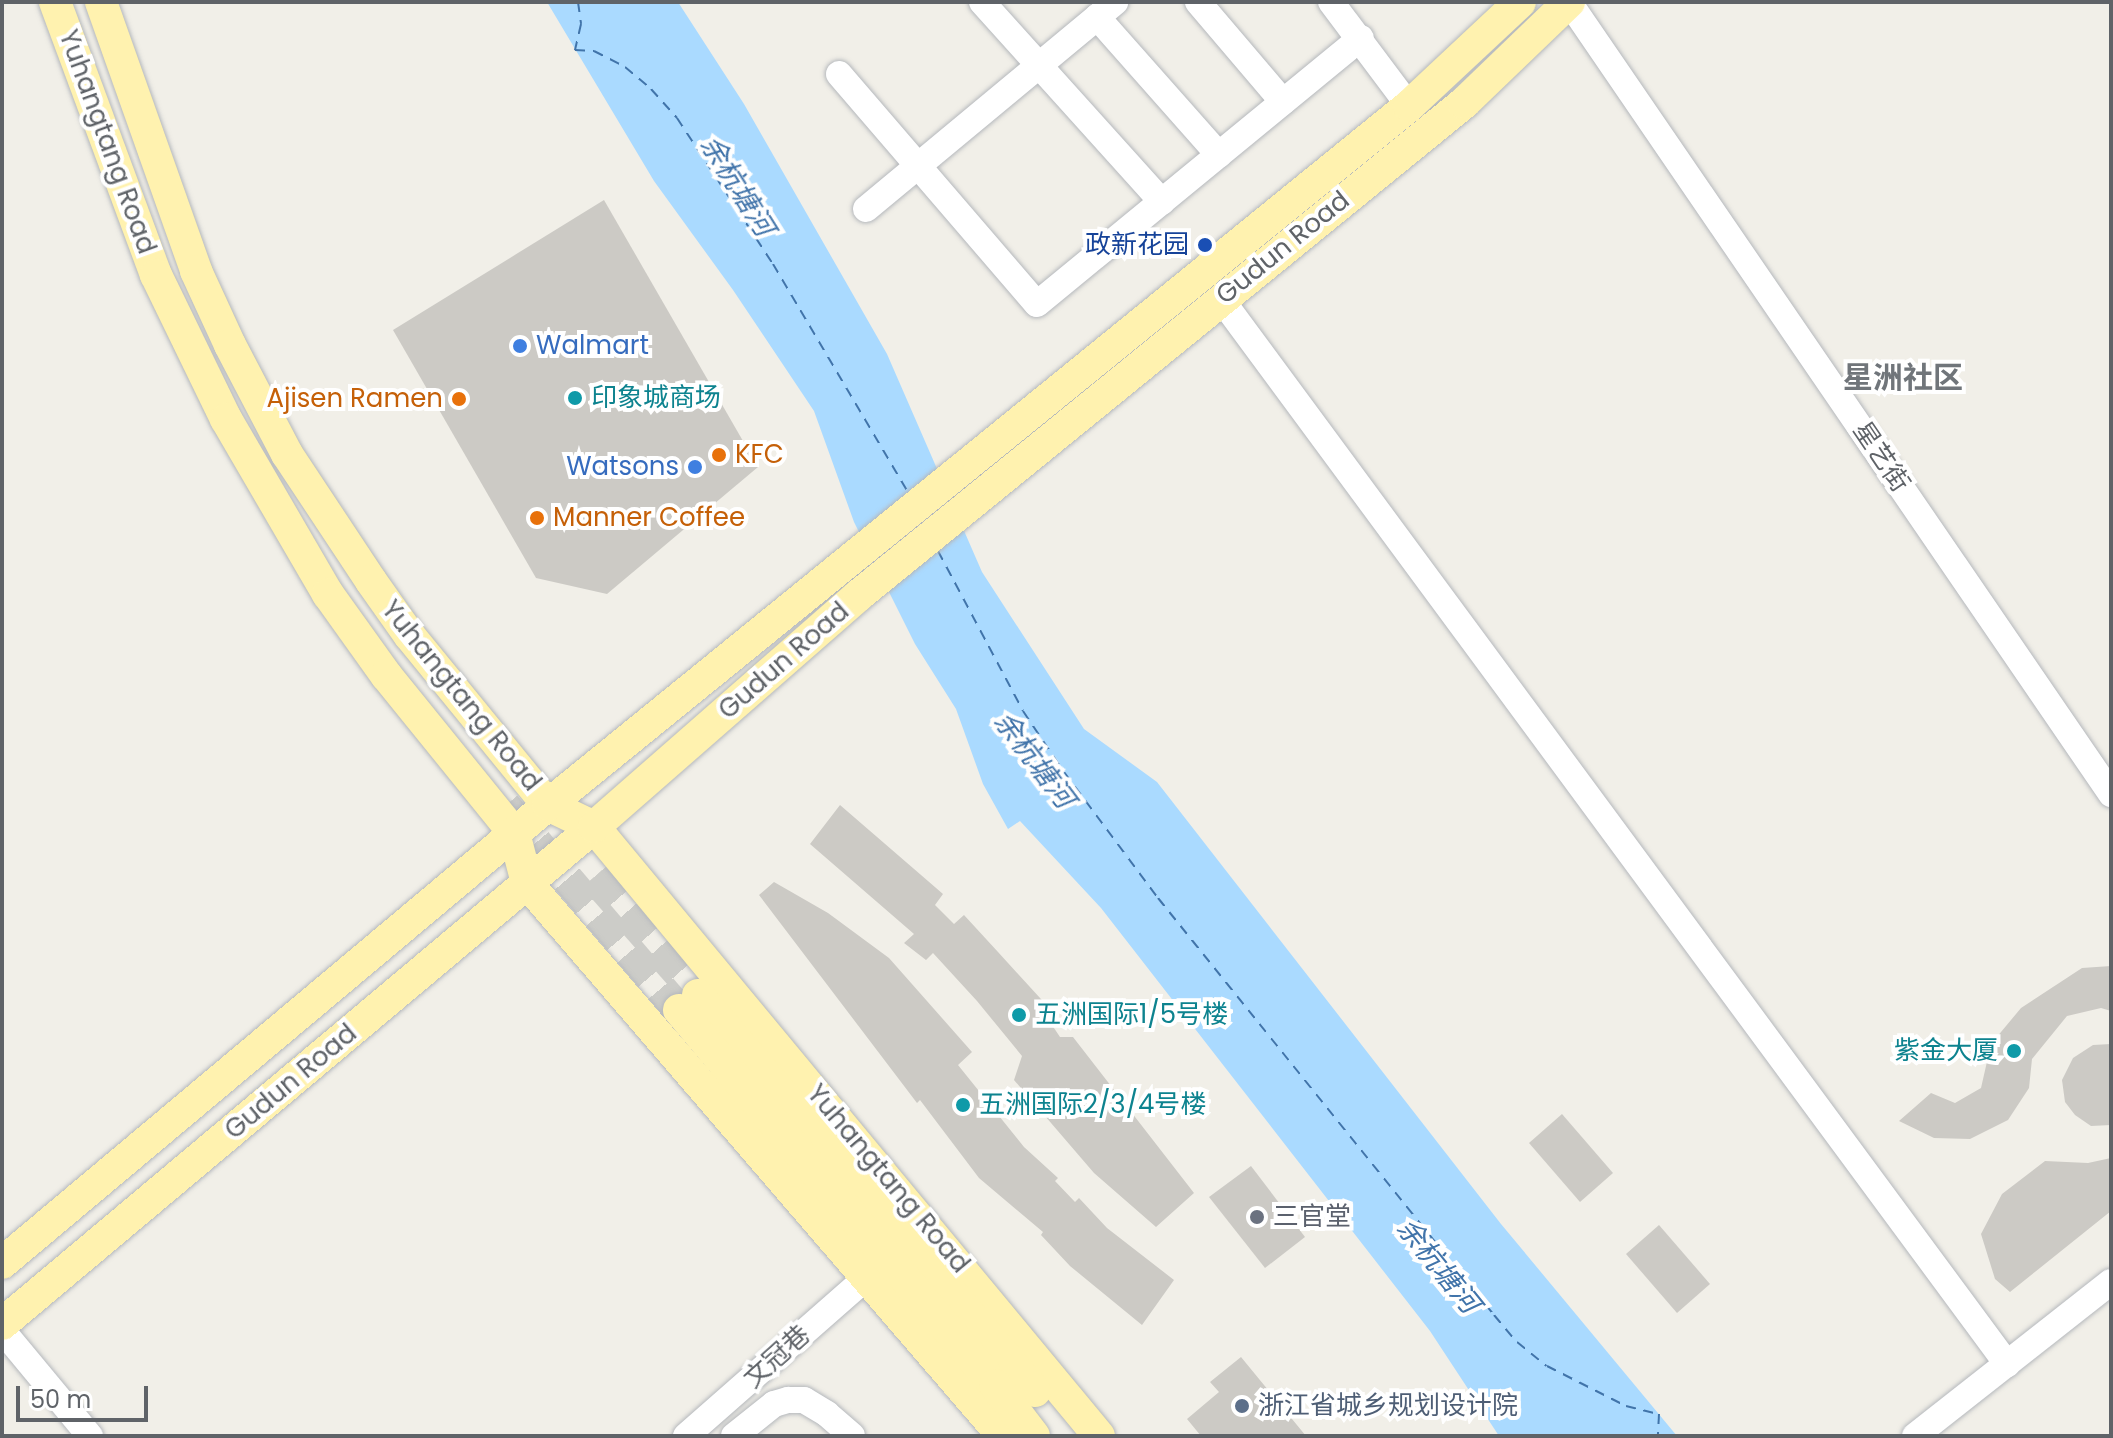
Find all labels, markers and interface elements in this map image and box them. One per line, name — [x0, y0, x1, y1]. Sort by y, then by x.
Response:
street label: Yuhangtang Road — [52, 26, 162, 258]
water label: 余杭塘河 — [693, 130, 781, 242]
street label: Gudun Road — [1210, 185, 1356, 311]
place label: 政新花园 — [1085, 229, 1189, 261]
marker: 政新花园 — [1196, 236, 1214, 254]
place label: Walmart — [536, 330, 649, 362]
marker: Walmart — [511, 337, 529, 355]
district label: 星洲社区 — [1843, 360, 1963, 396]
place label: 印象城商场 — [591, 382, 721, 414]
place label: Ajisen Ramen — [266, 383, 443, 415]
marker: 印象城商场 — [566, 389, 584, 407]
marker: Ajisen Ramen — [450, 390, 468, 408]
street label: 星艺街 — [1846, 416, 1916, 498]
place label: KFC — [735, 439, 784, 471]
marker: KFC — [710, 446, 728, 464]
place label: Watsons — [566, 451, 679, 483]
marker: Watsons — [686, 458, 704, 476]
place label: Manner Coffee — [553, 502, 745, 534]
marker: Manner Coffee — [528, 509, 546, 527]
street label: Yuhangtang Road — [375, 594, 547, 798]
street label: Gudun Road — [713, 596, 855, 726]
water label: 余杭塘河 — [987, 705, 1081, 815]
place label: 五洲国际1/5号楼 — [1035, 999, 1228, 1031]
marker: 五洲国际1/5号楼 — [1010, 1006, 1028, 1024]
street label: Gudun Road — [219, 1018, 363, 1146]
place label: 紫金大厦 — [1894, 1035, 1998, 1067]
marker: 紫金大厦 — [2005, 1042, 2023, 1060]
street label: Yuhangtang Road — [800, 1079, 976, 1279]
place label: 五洲国际2/3/4号楼 — [979, 1089, 1206, 1121]
marker: 五洲国际2/3/4号楼 — [954, 1096, 972, 1114]
place label: 三官堂 — [1273, 1201, 1351, 1233]
marker: 三官堂 — [1248, 1208, 1266, 1226]
water label: 余杭塘河 — [1390, 1212, 1486, 1320]
street label: 文冠巷 — [738, 1319, 816, 1395]
scale bar — [20, 1370, 152, 1420]
text: 50 m — [30, 1383, 91, 1416]
place label: 浙江省城乡规划设计院 — [1258, 1390, 1518, 1422]
marker: 浙江省城乡规划设计院 — [1233, 1397, 1251, 1415]

